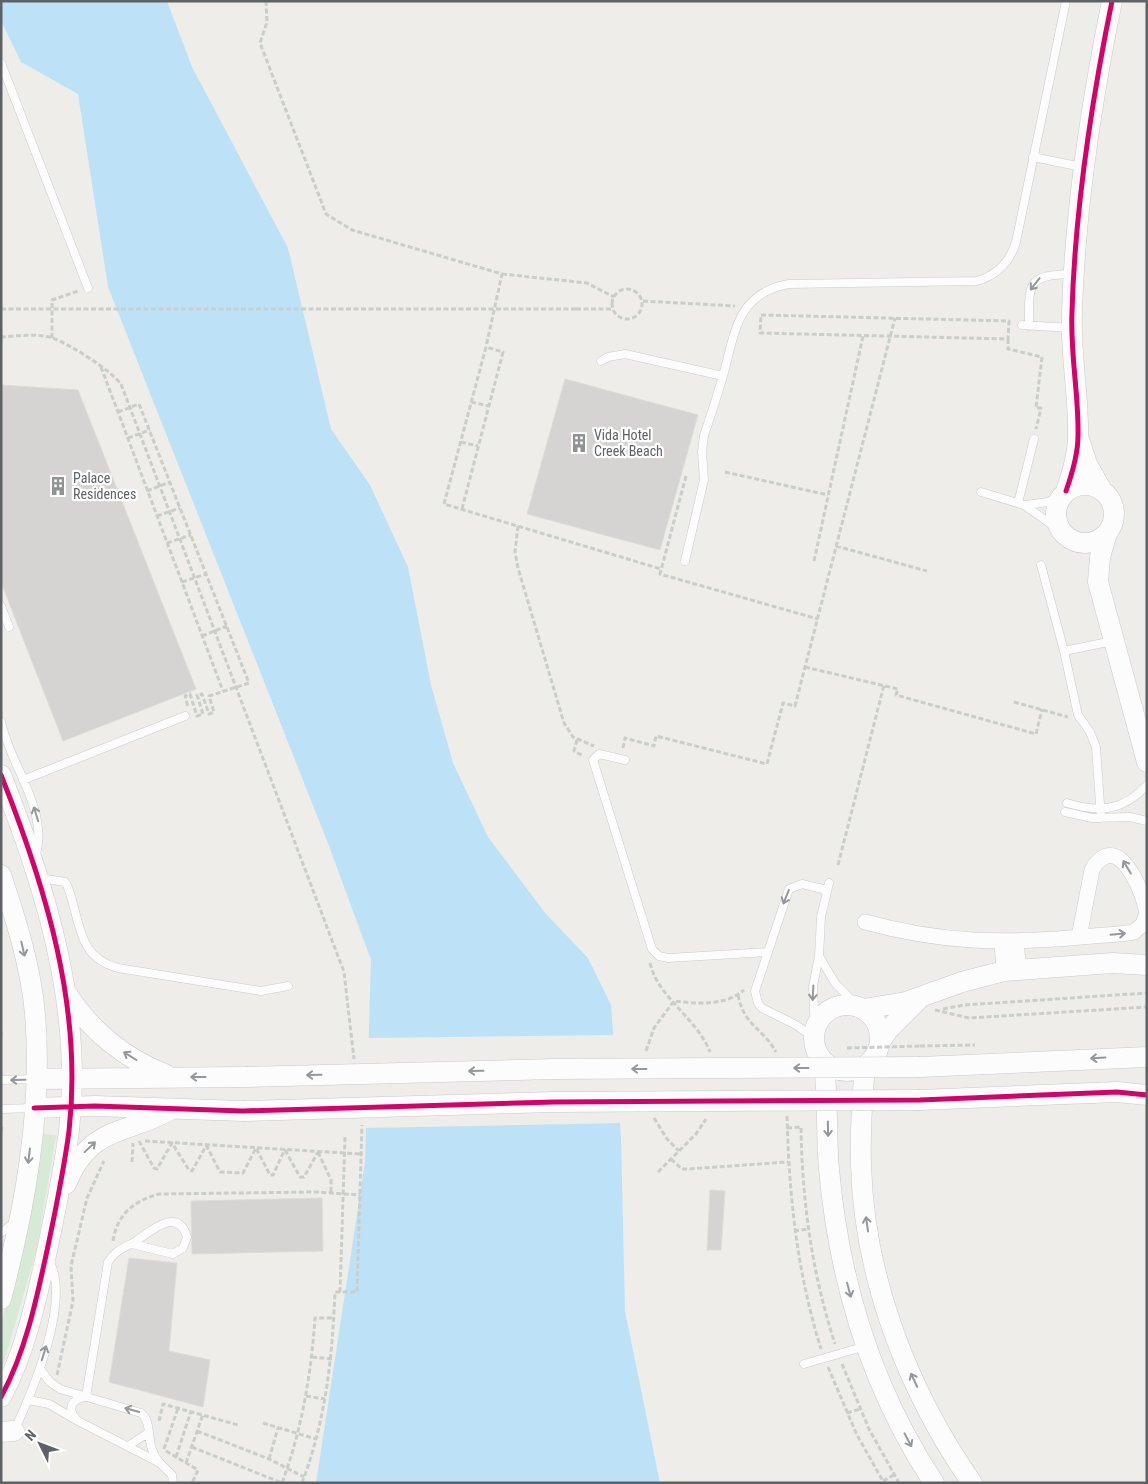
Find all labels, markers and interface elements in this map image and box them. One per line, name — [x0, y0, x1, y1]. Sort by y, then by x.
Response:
one-way arrow — [1029, 278, 1040, 291]
place label: Vida Hotel Creek Beach — [594, 427, 663, 459]
building icon: Vida Hotel Creek Beach — [568, 432, 590, 454]
place label: Palace Residences — [73, 470, 136, 502]
building icon: Palace Residences — [47, 475, 69, 497]
one-way arrow — [31, 807, 40, 823]
one-way arrow — [1122, 861, 1132, 875]
one-way arrow — [781, 889, 791, 904]
one-way arrow — [1110, 929, 1126, 938]
one-way arrow — [18, 940, 28, 956]
one-way arrow — [808, 985, 817, 1001]
one-way arrow — [124, 1051, 138, 1061]
one-way arrow — [1090, 1054, 1106, 1063]
one-way arrow — [793, 1063, 810, 1073]
one-way arrow — [631, 1064, 647, 1074]
one-way arrow — [468, 1066, 484, 1076]
one-way arrow — [306, 1070, 322, 1080]
one-way arrow — [191, 1072, 207, 1082]
one-way arrow — [10, 1075, 26, 1085]
one-way arrow — [823, 1120, 833, 1137]
one-way arrow — [84, 1141, 96, 1153]
one-way arrow — [24, 1148, 34, 1164]
one-way arrow — [862, 1217, 872, 1233]
one-way arrow — [845, 1281, 854, 1297]
one-way arrow — [40, 1345, 50, 1361]
one-way arrow — [908, 1372, 918, 1387]
one-way arrow — [124, 1405, 140, 1415]
north arrow — [15, 1419, 65, 1469]
text: N — [22, 1427, 39, 1444]
one-way arrow — [904, 1433, 914, 1447]

